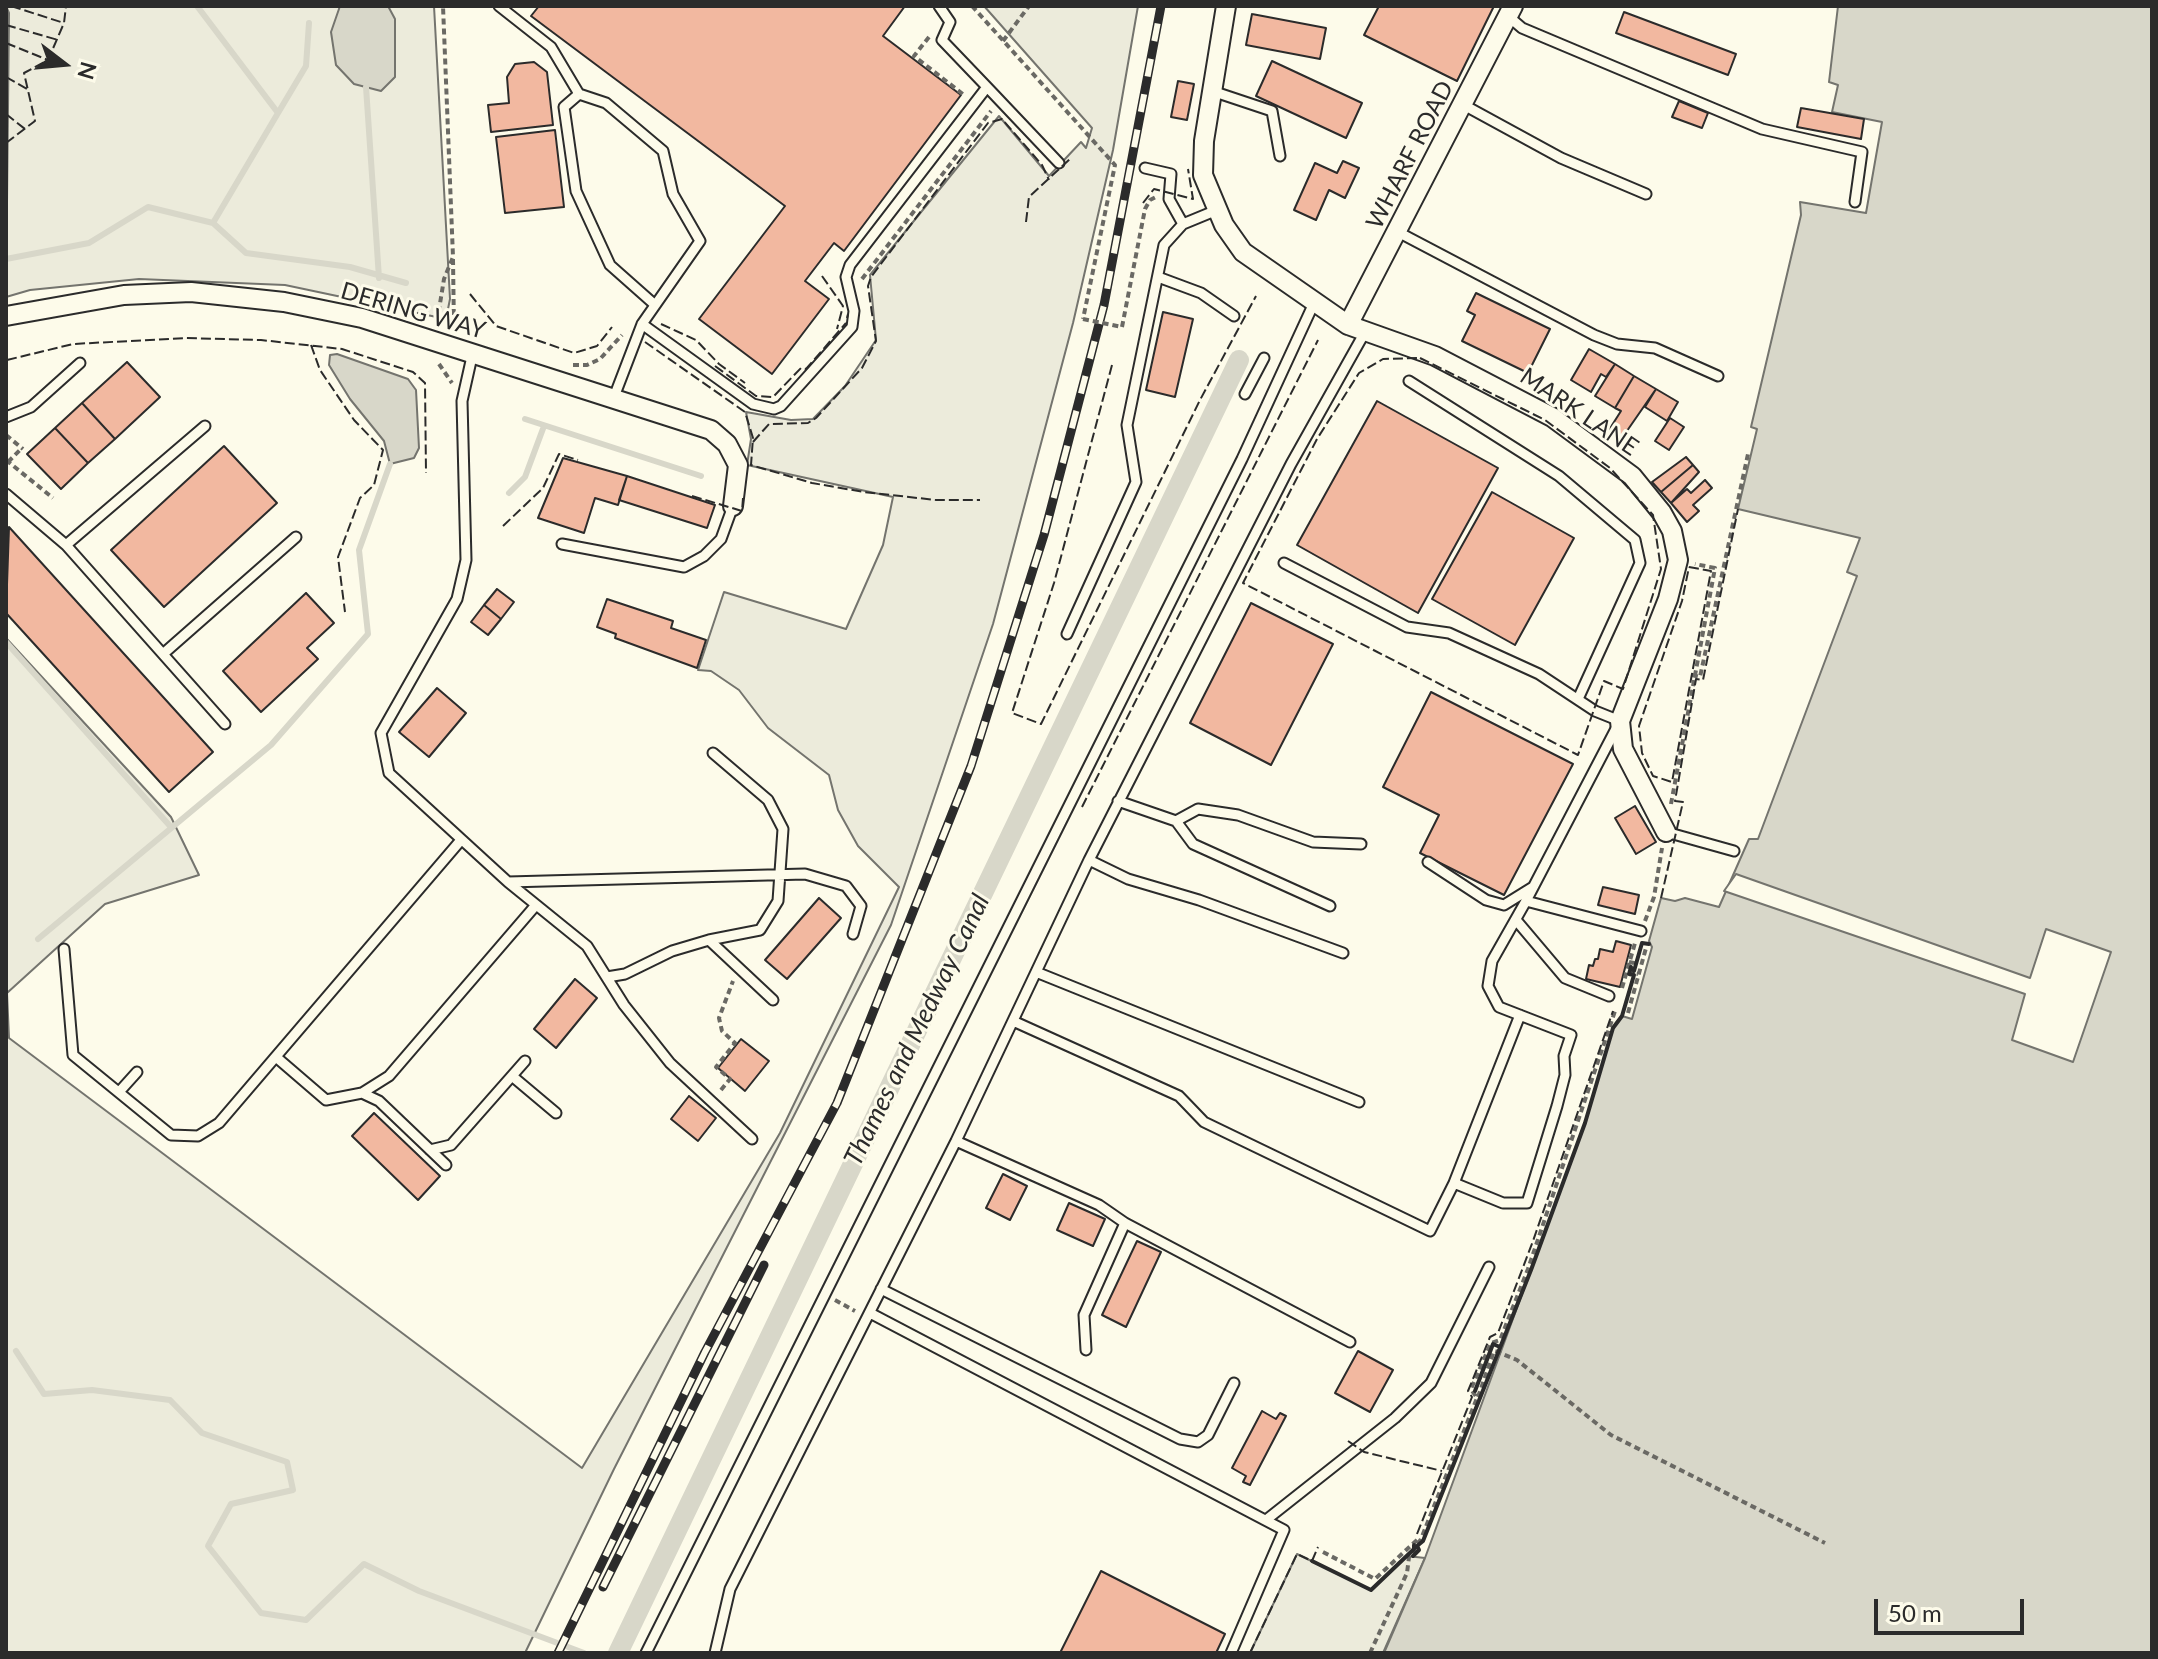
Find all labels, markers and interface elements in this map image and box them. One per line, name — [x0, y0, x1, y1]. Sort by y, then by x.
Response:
north arrow — [24, 24, 104, 104]
text: N — [72, 59, 103, 83]
street label: WHARF ROAD — [1360, 76, 1460, 234]
street label: DERING WAY — [337, 277, 489, 345]
street label: MARK LANE — [1514, 362, 1644, 462]
water label: Thames and Medway Canal — [838, 889, 996, 1171]
scale bar — [1878, 1583, 2028, 1633]
text: 50 m — [1888, 1598, 1942, 1627]

